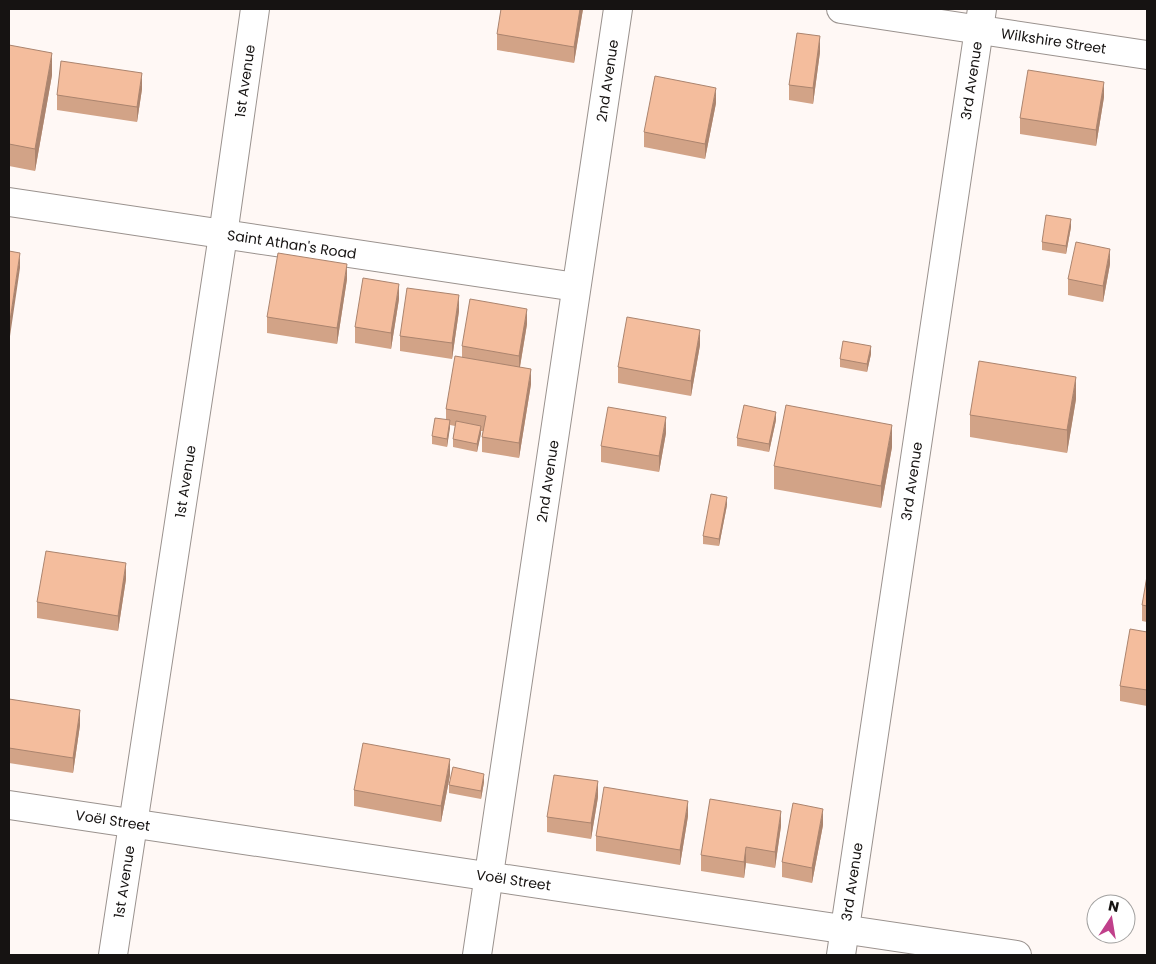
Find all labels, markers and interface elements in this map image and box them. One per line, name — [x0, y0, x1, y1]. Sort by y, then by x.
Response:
street label: Wilkshire Street — [1000, 23, 1108, 59]
street label: 2nd Avenue — [591, 38, 623, 123]
street label: 3rd Avenue — [956, 40, 987, 121]
street label: 1st Avenue — [230, 43, 260, 119]
street label: Saint Athan's Road — [226, 225, 358, 264]
street label: 2nd Avenue — [532, 438, 564, 524]
street label: 3rd Avenue — [896, 440, 927, 522]
street label: 1st Avenue — [170, 443, 201, 519]
street label: Voël Street — [74, 805, 152, 836]
street label: 3rd Avenue — [836, 841, 868, 923]
street label: 1st Avenue — [109, 844, 140, 920]
street label: Voël Street — [475, 865, 552, 896]
north arrow — [1086, 894, 1136, 944]
text: N — [1106, 895, 1121, 917]

